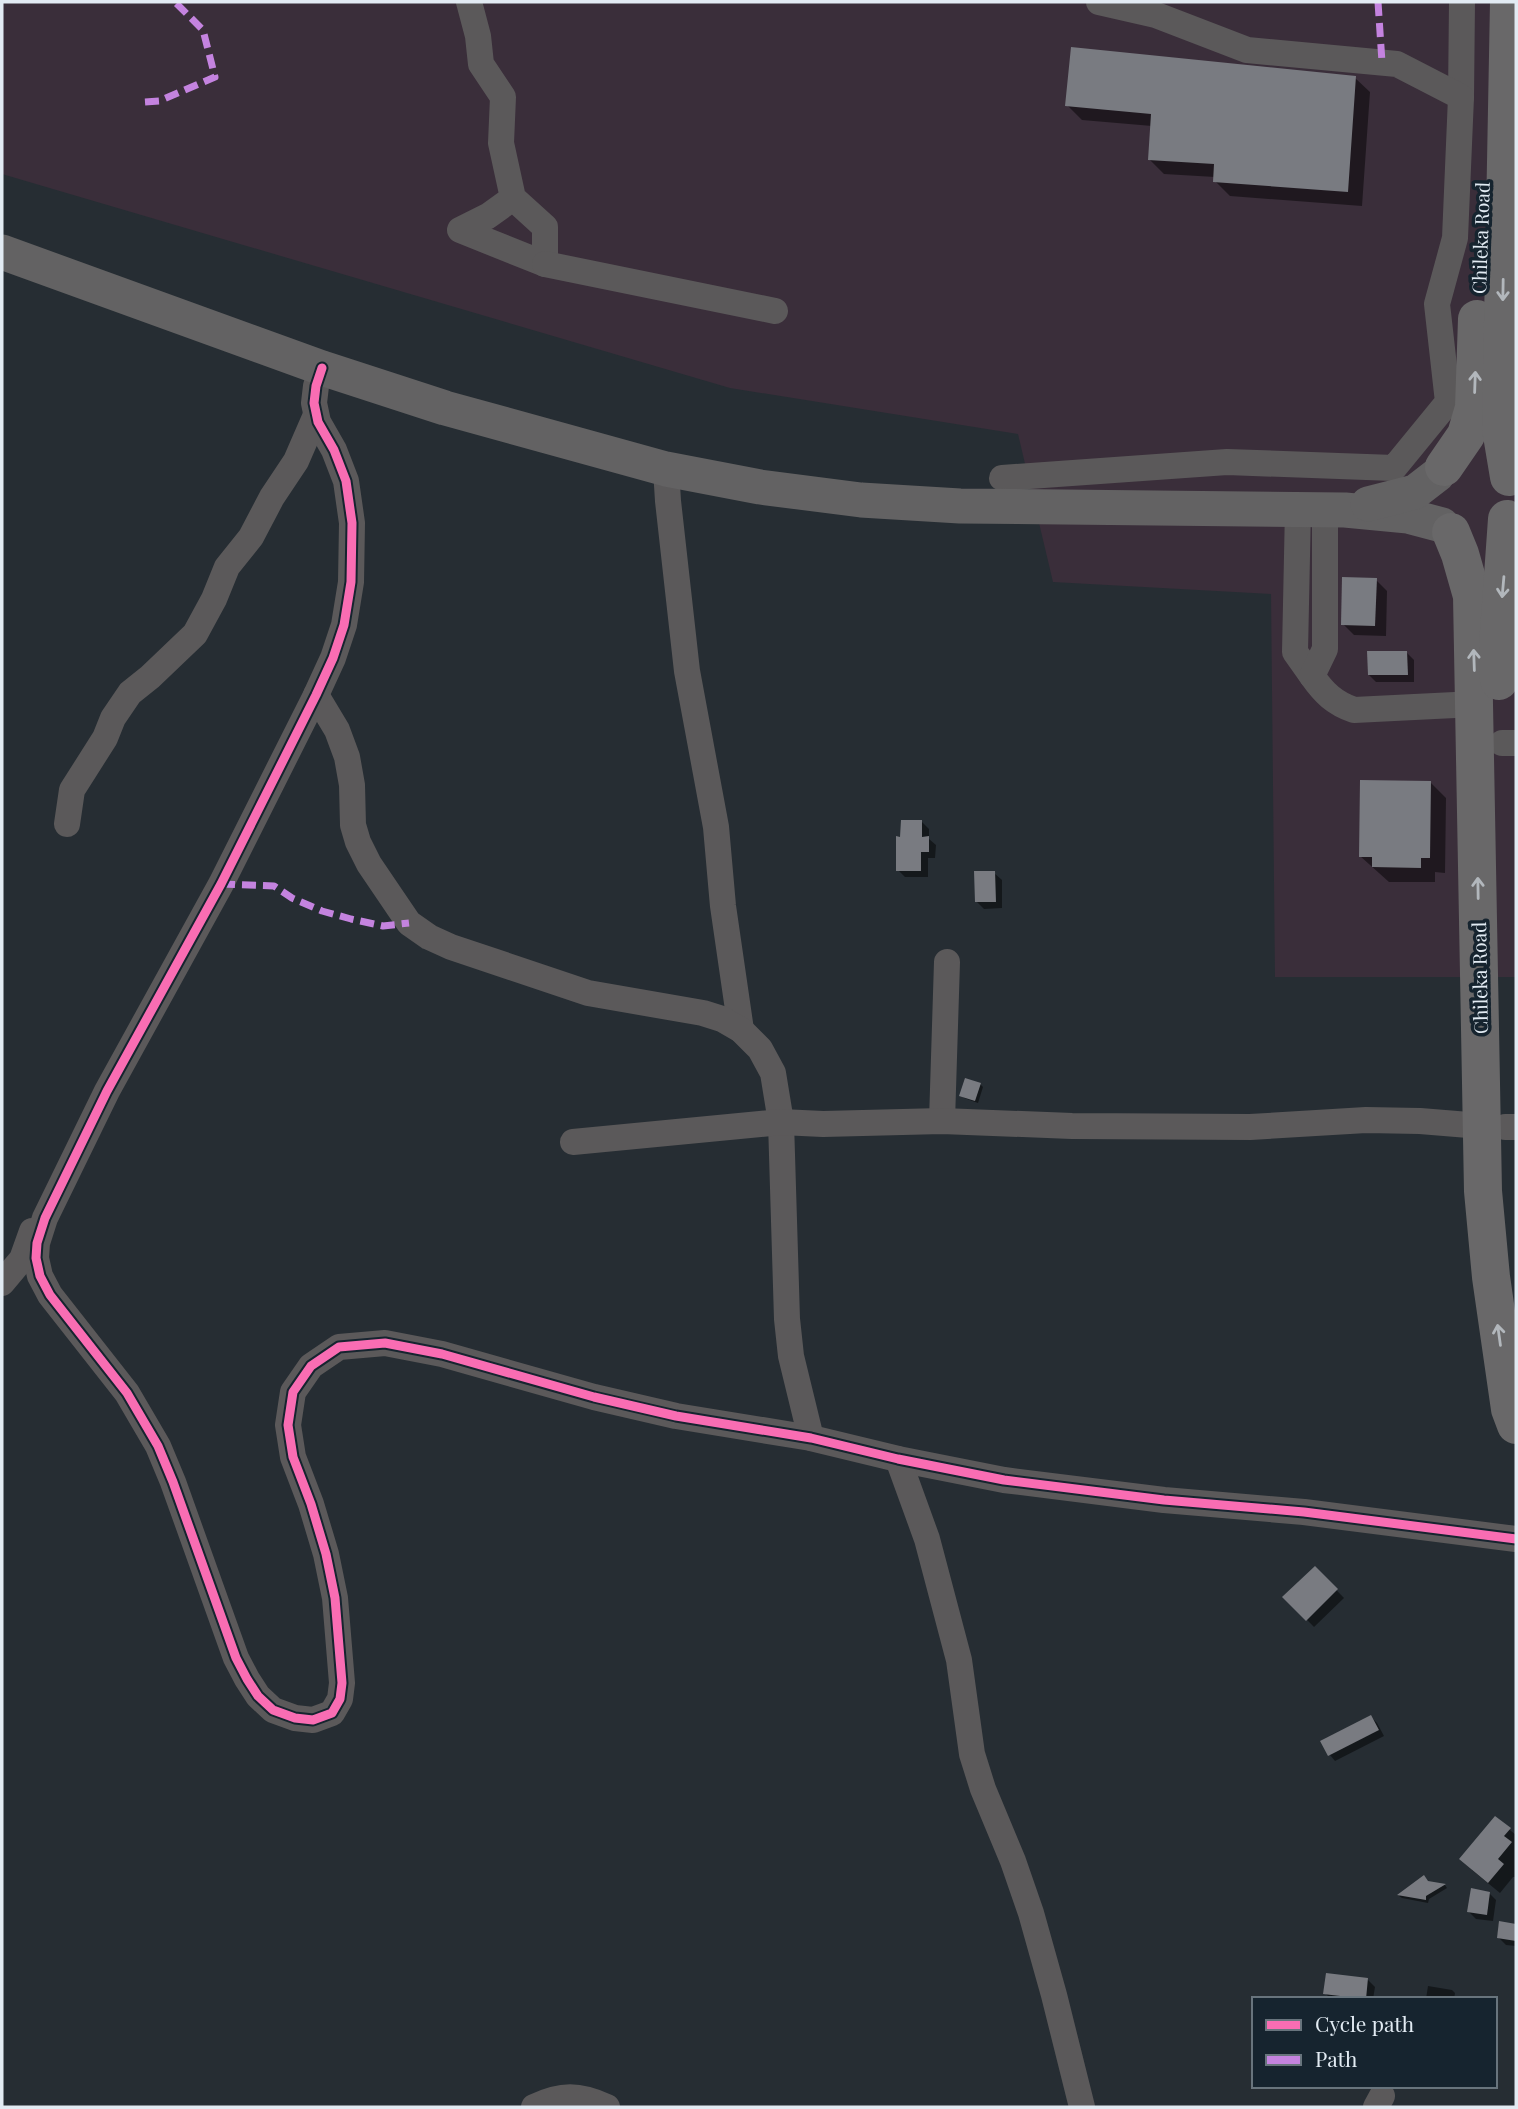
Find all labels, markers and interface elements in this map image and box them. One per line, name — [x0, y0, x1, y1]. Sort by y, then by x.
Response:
street label: Chileka Road — [1465, 182, 1495, 294]
one-way arrow — [1496, 279, 1510, 302]
one-way arrow — [1468, 371, 1481, 394]
one-way arrow — [1496, 575, 1509, 597]
one-way arrow — [1467, 649, 1480, 672]
one-way arrow — [1471, 876, 1484, 899]
street label: Chileka Road — [1465, 922, 1493, 1034]
one-way arrow — [1492, 1324, 1505, 1347]
legend — [1252, 1997, 1497, 2088]
text: Cycle path — [1315, 2009, 1415, 2037]
text: Path — [1315, 2044, 1358, 2072]

